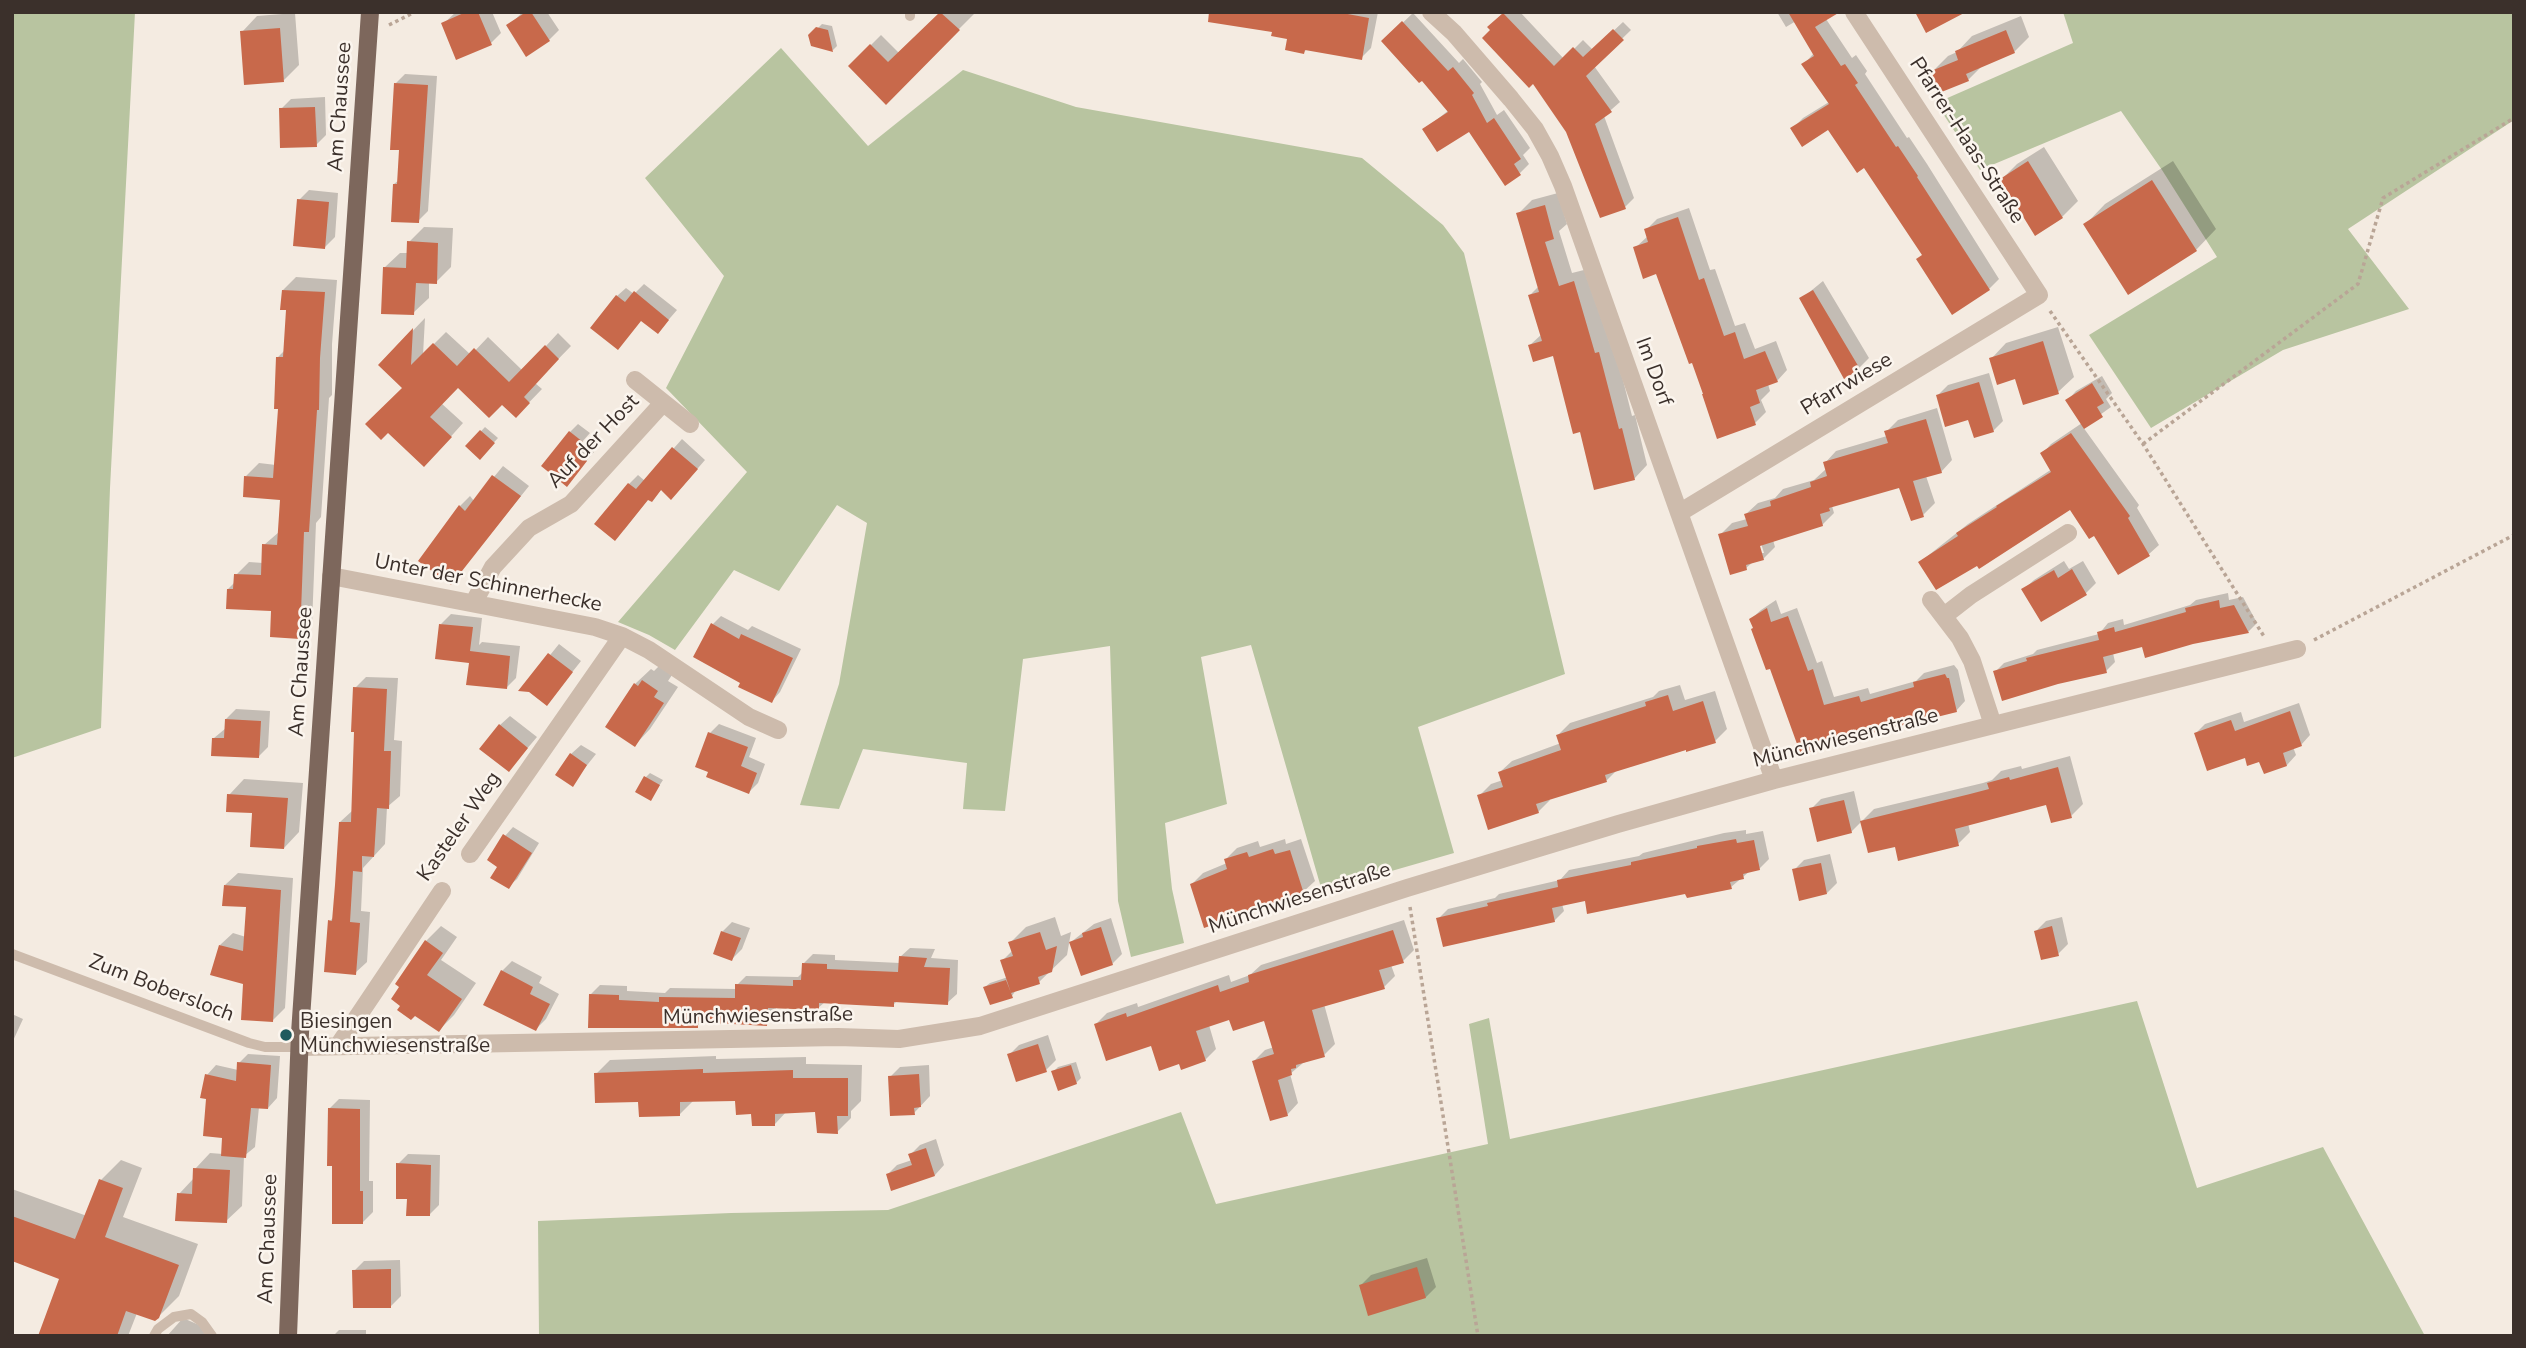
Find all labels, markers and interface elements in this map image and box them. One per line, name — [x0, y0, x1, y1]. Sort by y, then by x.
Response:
street label: Am Chaussee — [324, 41, 358, 173]
street label: Pfarrer-Haas-Straße — [1903, 53, 2029, 229]
street label: Im Dorf — [1629, 334, 1677, 410]
street label: Pfarrwiese — [1797, 348, 1897, 422]
street label: Auf der Host — [543, 390, 645, 494]
street label: Unter der Schinnerhecke — [372, 550, 604, 618]
street label: Am Chaussee — [285, 606, 319, 738]
street label: Münchwiesenstraße — [1751, 704, 1941, 774]
street label: Kasteler Weg — [413, 767, 507, 887]
street label: Münchwiesenstraße — [1206, 858, 1394, 940]
street label: Zum Bobersloch — [85, 950, 237, 1028]
street label: Münchwiesenstraße — [663, 1003, 853, 1031]
place label: Biesingen Münchwiesenstraße — [300, 1010, 490, 1060]
marker: Biesingen Münchwiesenstraße — [278, 1027, 294, 1043]
street label: Am Chaussee — [254, 1173, 284, 1305]

